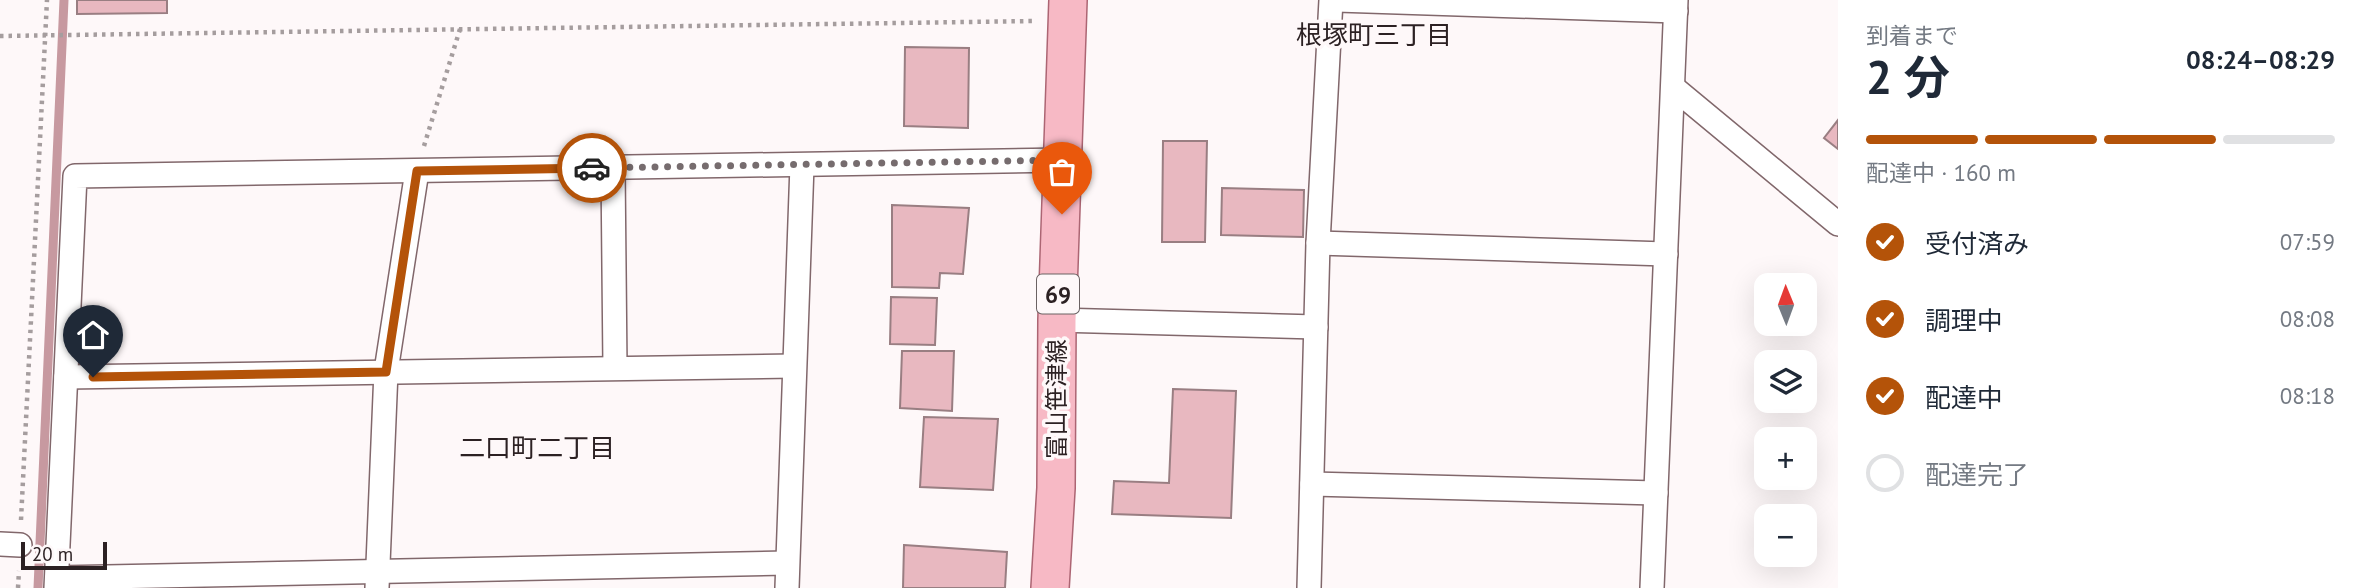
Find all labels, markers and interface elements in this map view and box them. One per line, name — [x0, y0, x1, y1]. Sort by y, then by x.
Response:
district label: 根塚町三丁目 — [1296, 18, 1452, 51]
text: 到着まで — [1866, 21, 1958, 50]
text: 08:24–08:29 — [2186, 43, 2335, 76]
text: 2 分 — [1866, 47, 1950, 107]
courier — [557, 133, 627, 203]
pin — [1032, 142, 1092, 214]
icon: car — [573, 149, 611, 187]
icon: bag — [1043, 153, 1081, 191]
text: 配達中 · 160 m — [1866, 158, 2016, 187]
icon: check — [1866, 223, 1904, 261]
text: 受付済み — [1925, 227, 2029, 260]
text: 07:59 — [2280, 227, 2335, 256]
north arrow — [1754, 273, 1816, 336]
map controls — [1754, 273, 1817, 567]
road number: 69 — [1037, 274, 1079, 314]
icon: check — [1866, 300, 1904, 338]
text: 調理中 — [1925, 304, 2003, 337]
text: 08:08 — [2280, 304, 2335, 333]
pin — [63, 305, 123, 377]
icon: home — [74, 316, 112, 354]
street label: 富山笹津線 — [1041, 339, 1072, 459]
button: layers — [1754, 350, 1817, 413]
icon: check — [1866, 377, 1904, 415]
text: 配達中 — [1925, 381, 2003, 414]
text: 08:18 — [2280, 381, 2335, 410]
button: + — [1754, 427, 1817, 490]
district label: 二口町二丁目 — [459, 431, 615, 464]
text: 配達完了 — [1925, 458, 2029, 491]
button: − — [1754, 504, 1817, 567]
scale bar — [21, 539, 107, 571]
text: 20 m — [32, 542, 73, 566]

